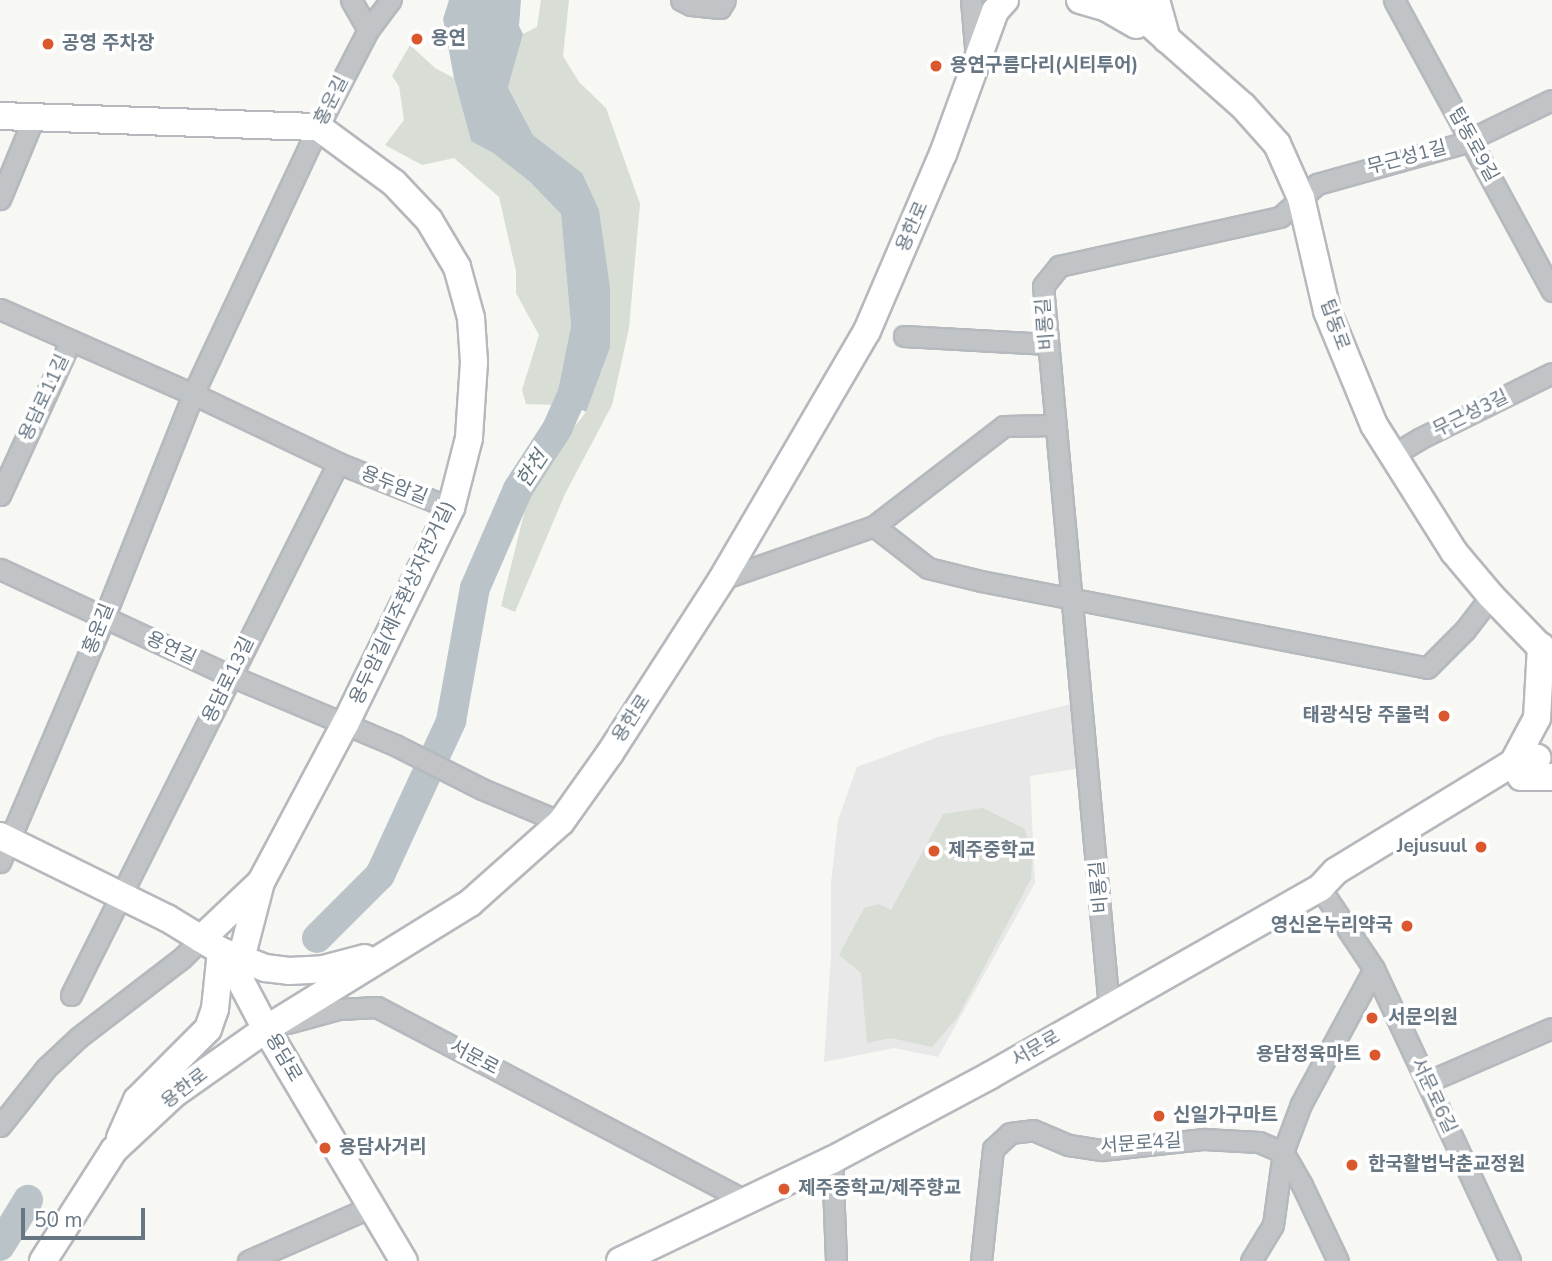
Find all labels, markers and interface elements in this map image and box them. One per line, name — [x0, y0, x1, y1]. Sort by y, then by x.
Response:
place label: 용연 — [431, 28, 466, 50]
marker: 용연 — [409, 31, 425, 47]
place label: 공영 주차장 — [62, 33, 155, 55]
marker: 공영 주차장 — [40, 36, 56, 52]
place label: 용연구름다리(시티투어) — [950, 55, 1138, 77]
marker: 용연구름다리(시티투어) — [928, 58, 944, 74]
street label: 홍운길 — [310, 72, 354, 130]
street label: 탑동로9길 — [1443, 104, 1503, 186]
street label: 무근성1길 — [1365, 136, 1449, 180]
street label: 용한로 — [892, 198, 934, 256]
street label: 탑동로 — [1314, 296, 1354, 354]
street label: 비룡길 — [1033, 297, 1059, 351]
street label: 용담로11길 — [15, 351, 75, 445]
street label: 무근성3길 — [1429, 386, 1513, 442]
water label: 한천 — [511, 446, 553, 492]
street label: 용두암길 — [357, 462, 431, 510]
street label: 용두암길(제주환상자전거길) — [346, 498, 460, 708]
street label: 홍운길 — [79, 600, 119, 658]
street label: 용연길 — [142, 628, 200, 670]
street label: 용담로13길 — [198, 633, 260, 727]
street label: 용한로 — [608, 691, 656, 747]
place label: 태광식당 주물럭 — [1303, 705, 1430, 727]
marker: 태광식당 주물럭 — [1436, 708, 1452, 724]
place label: Jejusuul — [1397, 836, 1467, 858]
marker: Jejusuul — [1473, 839, 1489, 855]
place label: 제주중학교 — [948, 840, 1035, 862]
marker: 제주중학교 — [926, 843, 942, 859]
street label: 비룡길 — [1086, 860, 1114, 914]
place label: 영신온누리약국 — [1271, 915, 1393, 937]
marker: 영신온누리약국 — [1399, 918, 1415, 934]
place label: 서문의원 — [1388, 1007, 1458, 1029]
marker: 서문의원 — [1362, 1008, 1382, 1028]
street label: 서문로 — [1008, 1026, 1064, 1072]
street label: 용담로 — [260, 1030, 306, 1086]
street label: 서문로 — [445, 1036, 503, 1080]
place label: 용담정육마트 — [1256, 1044, 1361, 1066]
marker: 용담정육마트 — [1367, 1047, 1383, 1063]
street label: 서문로6길 — [1405, 1054, 1461, 1138]
street label: 용한로 — [157, 1064, 213, 1114]
place label: 신일가구마트 — [1173, 1105, 1278, 1127]
marker: 신일가구마트 — [1151, 1108, 1167, 1124]
street label: 서문로4길 — [1100, 1130, 1182, 1158]
place label: 용담사거리 — [339, 1137, 426, 1159]
marker: 용담사거리 — [317, 1140, 333, 1156]
place label: 한국활법낙춘교정원 — [1368, 1154, 1525, 1176]
marker: 한국활법낙춘교정원 — [1342, 1155, 1362, 1175]
place label: 제주중학교/제주향교 — [798, 1178, 961, 1200]
marker: 제주중학교/제주향교 — [776, 1181, 792, 1197]
scale bar — [24, 1194, 149, 1238]
text: 50 m — [34, 1206, 83, 1234]

